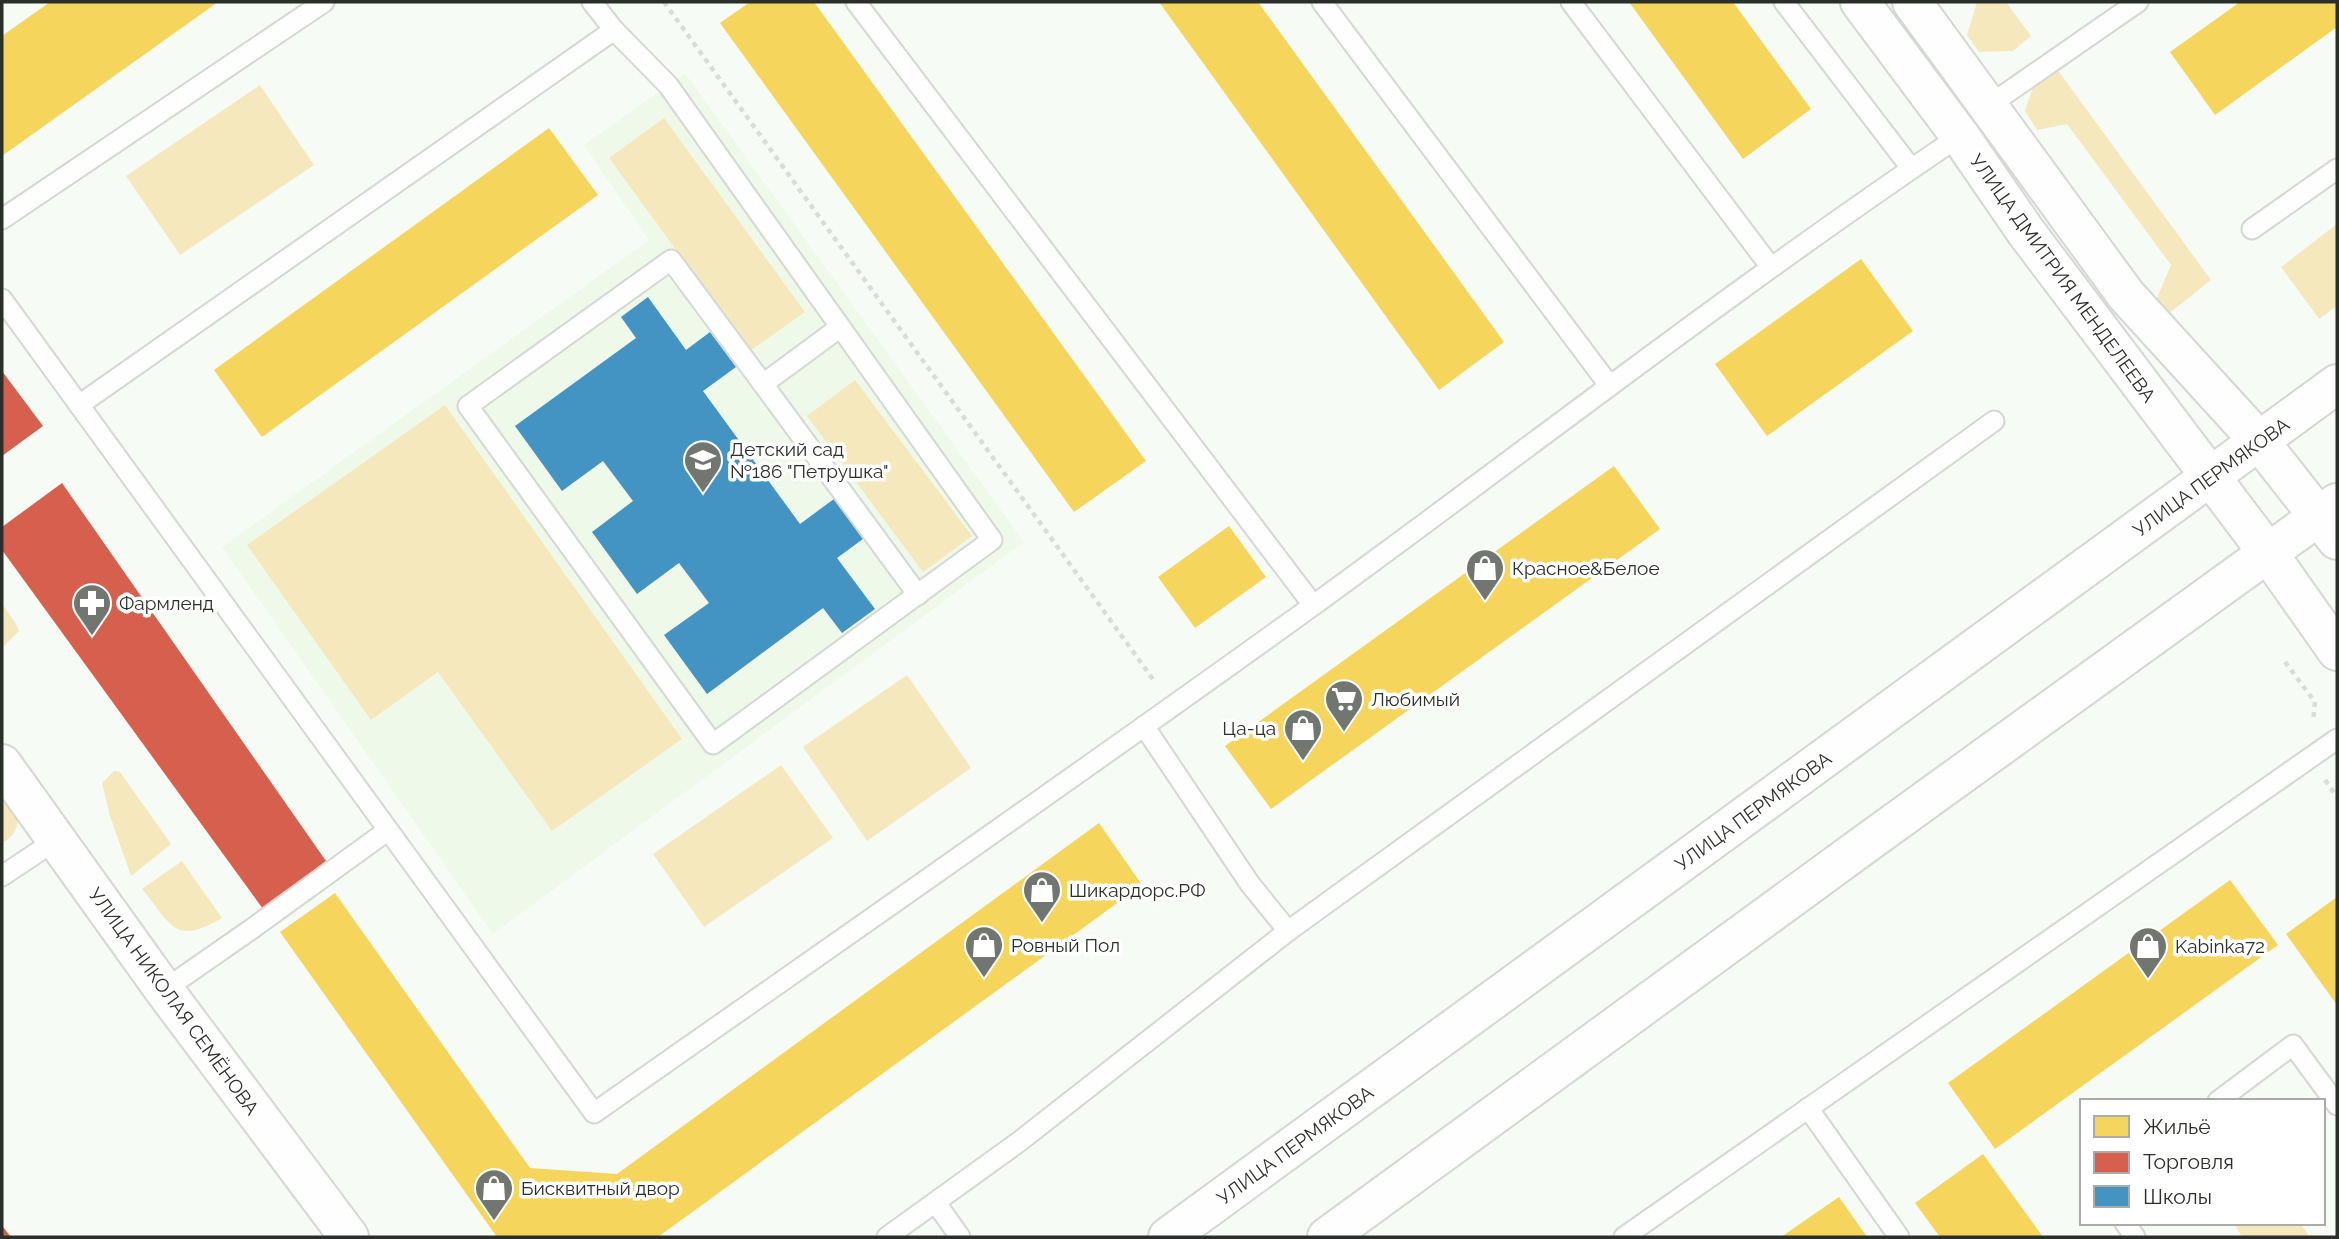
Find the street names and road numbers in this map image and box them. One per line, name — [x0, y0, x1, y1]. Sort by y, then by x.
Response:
street label: УЛИЦА ДМИТРИЯ МЕНДЕЛЕЕВА — [1966, 150, 2161, 406]
street label: УЛИЦА ПЕРМЯКОВА — [2129, 413, 2293, 541]
street label: УЛИЦА ПЕРМЯКОВА — [1671, 747, 1835, 875]
street label: УЛИЦА НИКОЛАЯ СЕМЁНОВА — [84, 883, 264, 1119]
street label: УЛИЦА ПЕРМЯКОВА — [1213, 1081, 1377, 1209]

